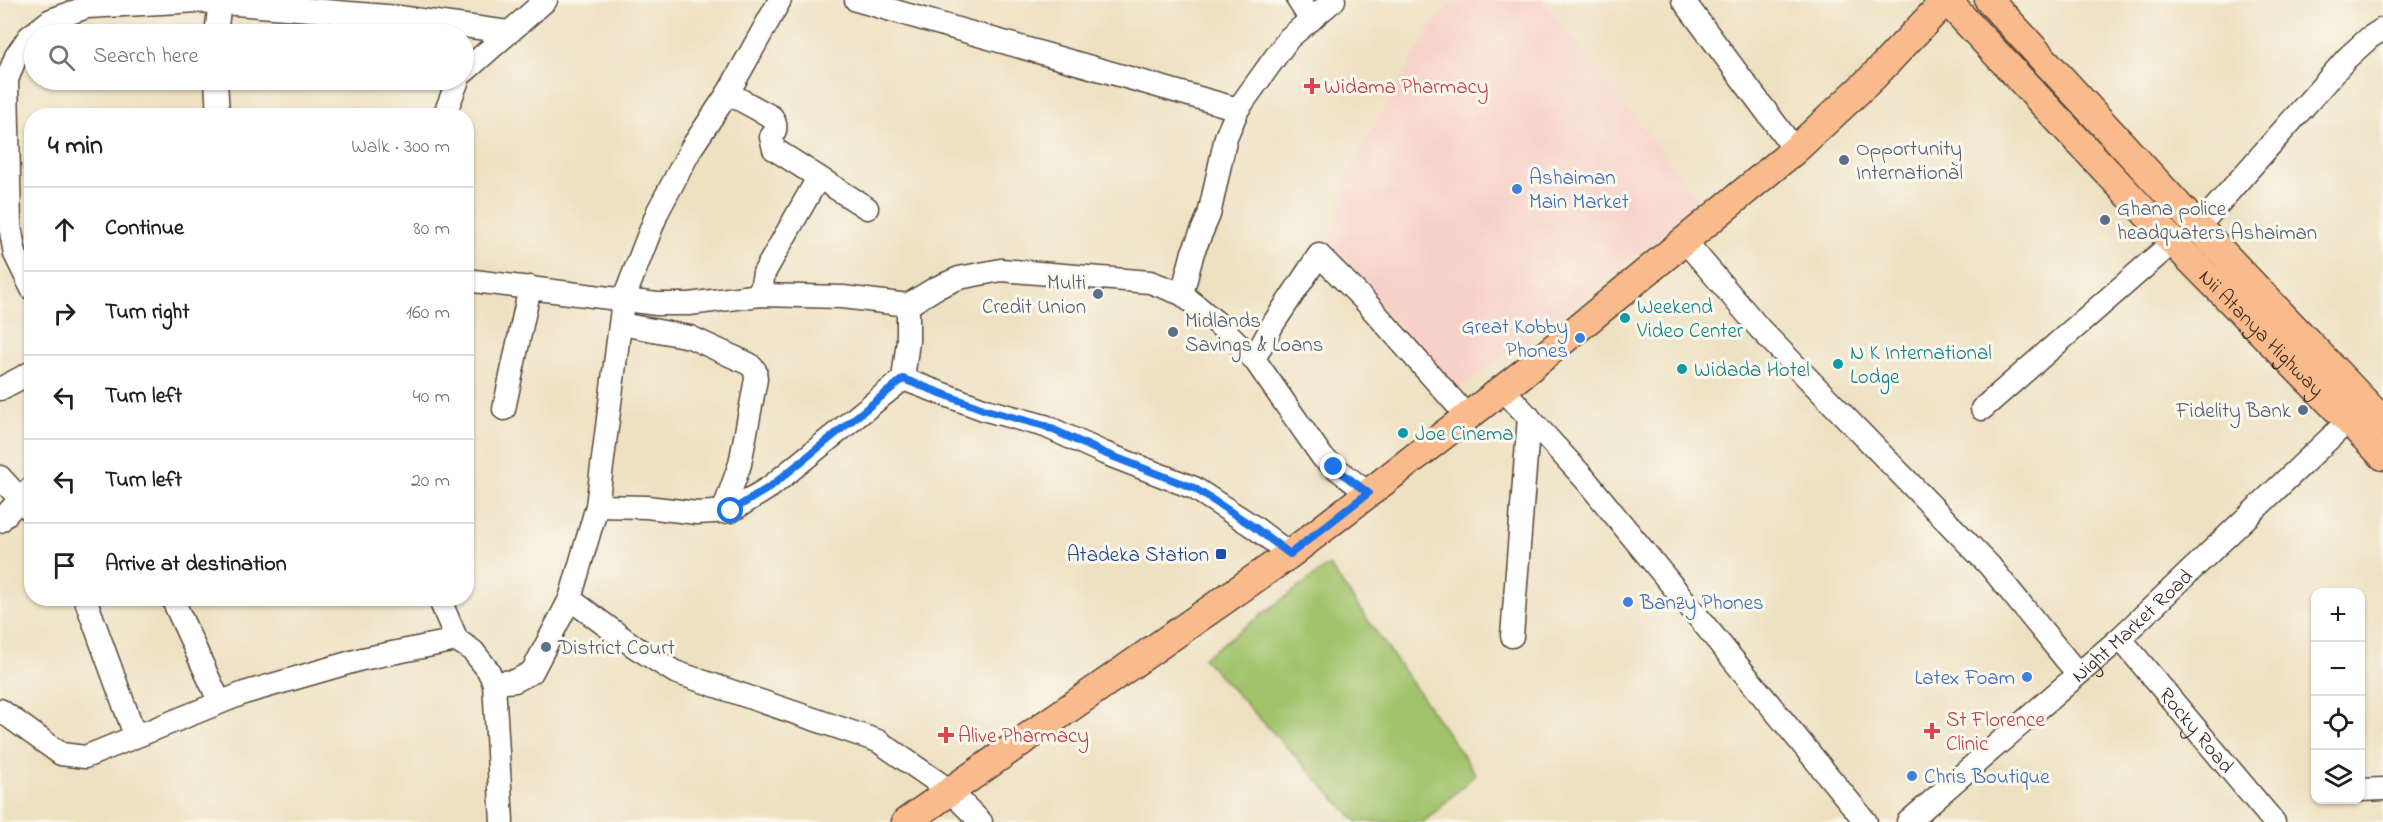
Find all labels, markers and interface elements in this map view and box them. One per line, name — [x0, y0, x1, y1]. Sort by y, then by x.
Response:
search box — [24, 24, 474, 90]
icon: search — [45, 41, 78, 74]
text: Search here — [93, 41, 198, 73]
place label: Widama Pharmacy — [1324, 73, 1489, 105]
marker: Widama Pharmacy — [1305, 79, 1319, 93]
text: 4 min — [48, 128, 103, 166]
text: Walk · 300 m — [351, 133, 450, 162]
place label: Opportunity International — [1856, 135, 1963, 189]
marker: Opportunity International — [1837, 153, 1851, 167]
place label: Ashaiman Main Market — [1529, 164, 1629, 218]
marker: Ashaiman Main Market — [1510, 182, 1524, 196]
place label: Ghana police headquaters Ashaiman — [2117, 195, 2317, 249]
icon: ahead — [48, 213, 81, 246]
text: Continue — [105, 213, 184, 245]
marker: Ghana police headquaters Ashaiman — [2098, 213, 2112, 227]
text: 80 m — [413, 215, 450, 244]
street label: Nii Atanya Highway — [2191, 264, 2330, 406]
place label: Multi Credit Union — [982, 269, 1086, 323]
marker: Multi Credit Union — [1091, 287, 1105, 301]
place label: Weekend Video Center — [1636, 293, 1744, 347]
icon: right — [48, 297, 81, 330]
text: Turn right — [105, 297, 190, 329]
text: 160 m — [406, 299, 450, 328]
place label: Midlands Savings & Loans — [1185, 307, 1323, 363]
marker: Weekend Video Center — [1618, 311, 1632, 325]
place label: Great Kobby Phones — [1462, 313, 1568, 367]
marker: Midlands Savings & Loans — [1166, 325, 1180, 339]
marker: Great Kobby Phones — [1573, 331, 1587, 345]
place label: N K International Lodge — [1850, 339, 1992, 395]
place label: Widada Hotel — [1694, 356, 1810, 386]
marker: N K International Lodge — [1831, 357, 1845, 371]
marker: Widada Hotel — [1675, 362, 1689, 376]
icon: left — [48, 381, 81, 414]
text: Turn left — [105, 381, 182, 413]
text: 40 m — [413, 383, 450, 412]
place label: Fidelity Bank — [2175, 397, 2292, 429]
marker: Fidelity Bank — [2296, 403, 2310, 417]
place label: Joe Cinema — [1415, 420, 1514, 450]
marker: Joe Cinema — [1396, 426, 1410, 440]
route end — [1320, 453, 1346, 479]
icon: left — [48, 465, 81, 498]
text: Turn left — [105, 465, 182, 497]
text: 20 m — [411, 467, 450, 496]
route start — [717, 497, 743, 523]
place label: Atadeka Station — [1067, 541, 1209, 571]
marker: Atadeka Station — [1214, 547, 1228, 561]
icon: arrive — [48, 549, 81, 582]
text: Arrive at destination — [105, 549, 287, 581]
street label: Night Market Road — [2066, 563, 2201, 691]
map controls — [2311, 588, 2365, 804]
button: + — [2311, 588, 2365, 642]
place label: Banzy Phones — [1639, 589, 1764, 621]
marker: Banzy Phones — [1621, 595, 1635, 609]
place label: District Court — [557, 634, 675, 664]
marker: District Court — [539, 640, 553, 654]
button: − — [2311, 642, 2365, 696]
place label: Latex Foam — [1914, 664, 2015, 694]
marker: Latex Foam — [2020, 670, 2034, 684]
street label: Rocky Road — [2151, 682, 2240, 781]
button: locate — [2311, 696, 2365, 750]
place label: St Florence Clinic — [1946, 706, 2045, 760]
place label: Alive Pharmacy — [958, 722, 1089, 754]
marker: St Florence Clinic — [1923, 722, 1941, 740]
marker: Alive Pharmacy — [939, 728, 953, 742]
button: layers — [2311, 750, 2365, 804]
place label: Chris Boutique — [1924, 763, 2050, 793]
marker: Chris Boutique — [1905, 769, 1919, 783]

